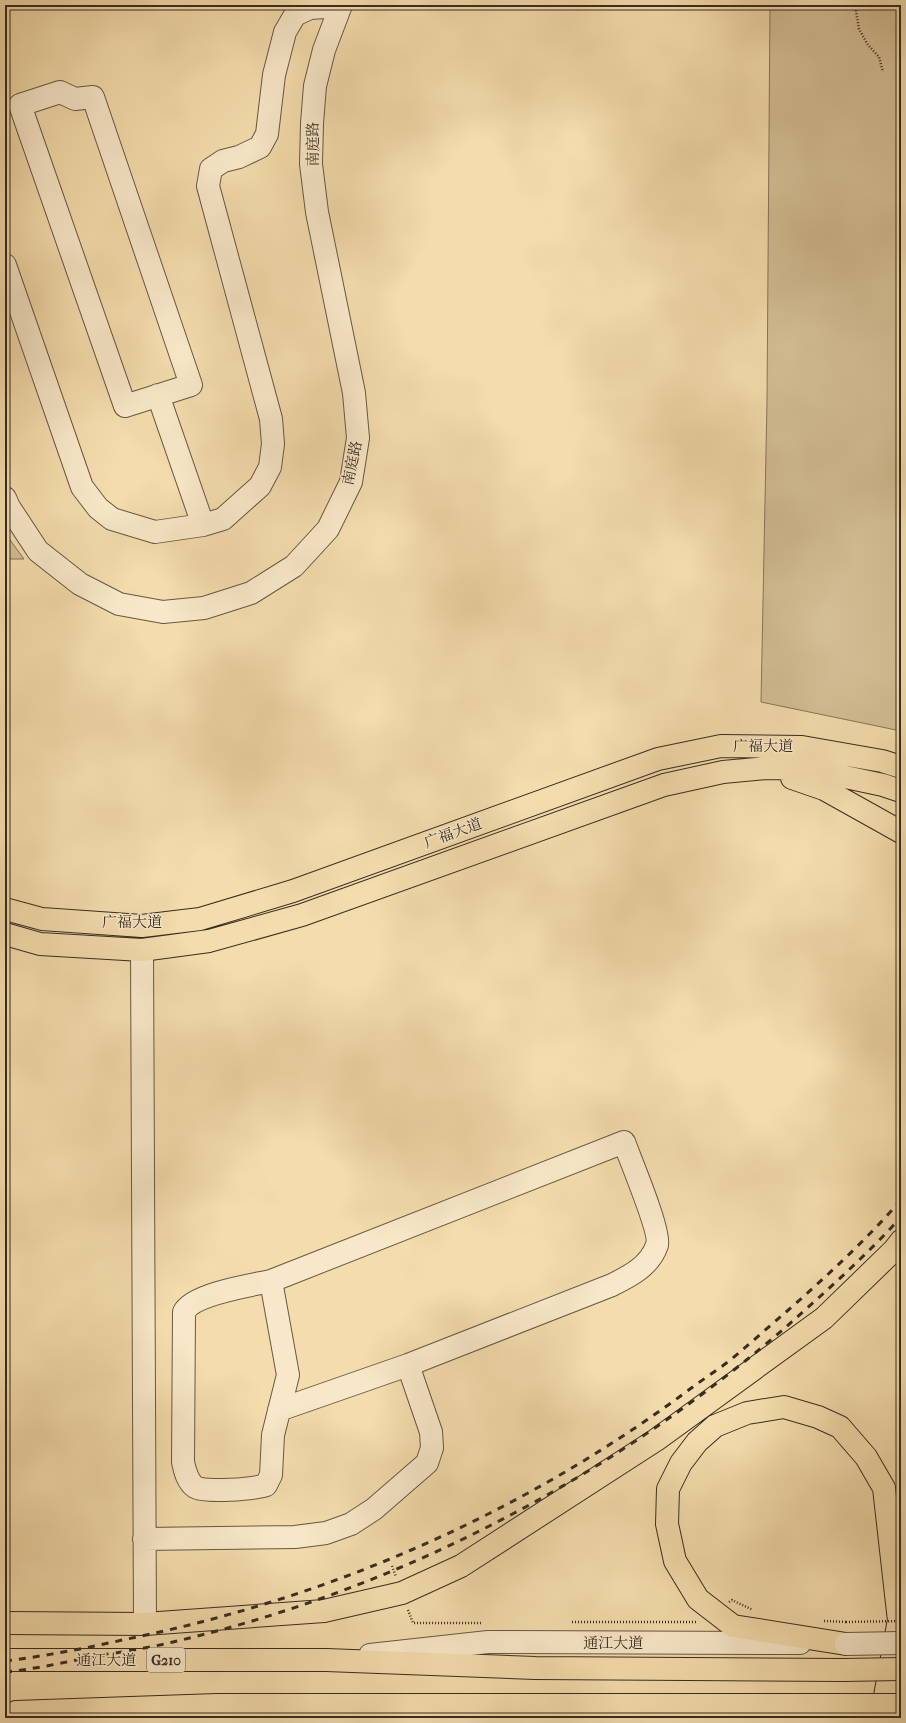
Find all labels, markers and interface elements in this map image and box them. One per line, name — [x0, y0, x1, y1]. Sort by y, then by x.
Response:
street label: 南庭路 — [304, 121, 322, 167]
street label: 南庭路 — [339, 439, 365, 487]
street label: 广福大道 — [733, 737, 793, 755]
street label: 广福大道 — [422, 814, 484, 852]
street label: 广福大道 — [102, 913, 162, 931]
street label: 通江大道 — [583, 1634, 643, 1652]
road number: G210 — [147, 1648, 185, 1672]
street label: 通江大道 — [76, 1651, 136, 1669]

